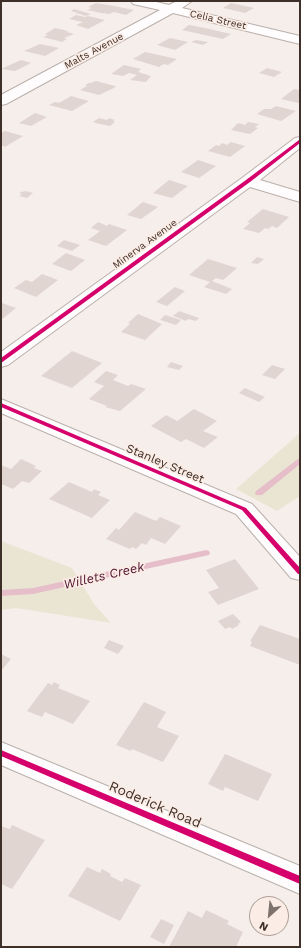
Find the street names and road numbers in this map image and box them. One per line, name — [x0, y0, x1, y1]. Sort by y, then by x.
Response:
street label: Celia Street — [189, 8, 247, 32]
street label: Malts Avenue — [62, 30, 126, 72]
street label: Minerva Avenue — [110, 217, 180, 271]
street label: Stanley Street — [124, 441, 206, 487]
street label: Roderick Road — [106, 778, 204, 832]

